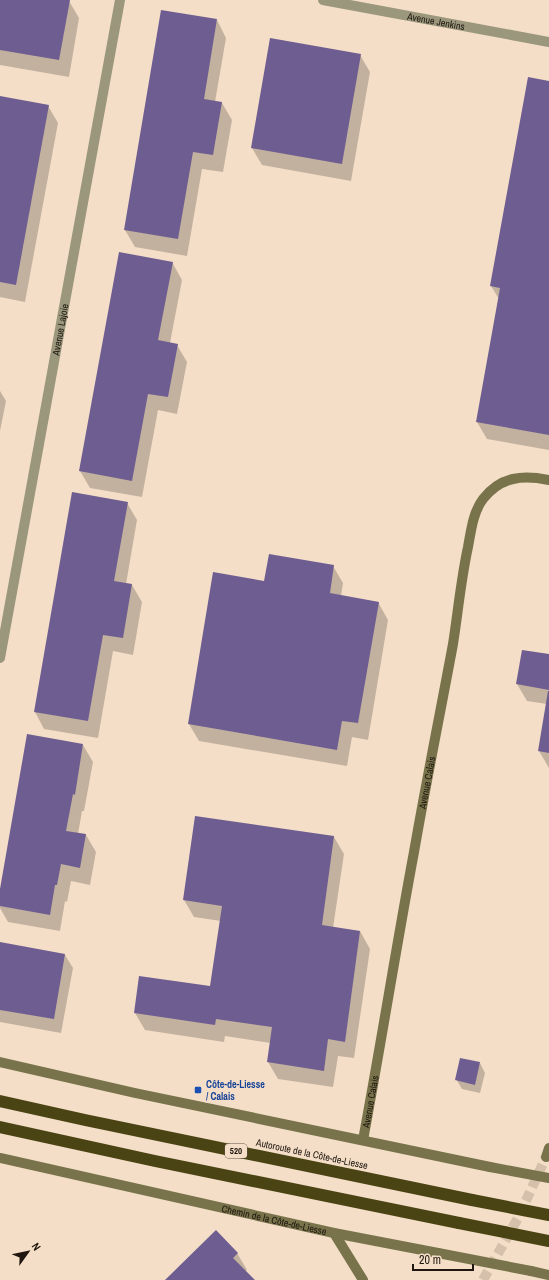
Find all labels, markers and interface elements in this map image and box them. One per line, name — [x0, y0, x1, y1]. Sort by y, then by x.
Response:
street label: Avenue Jenkins — [405, 9, 466, 33]
street label: Avenue Lajoie — [49, 302, 71, 357]
street label: Avenue Calais — [415, 755, 438, 811]
street label: Avenue Calais — [359, 1074, 381, 1130]
place label: Côte-de-Liesse / Calais — [206, 1078, 265, 1103]
marker: Côte-de-Liesse / Calais — [193, 1085, 203, 1095]
street label: Autoroute de la Côte-de-Liesse — [254, 1136, 370, 1172]
road number: 520 — [225, 1144, 247, 1158]
street label: Chemin de la Côte-de-Liesse — [220, 1201, 328, 1238]
north arrow — [8, 1232, 48, 1272]
text: N — [29, 1240, 44, 1253]
scale bar — [413, 1246, 473, 1272]
text: 20 m — [419, 1252, 441, 1268]

